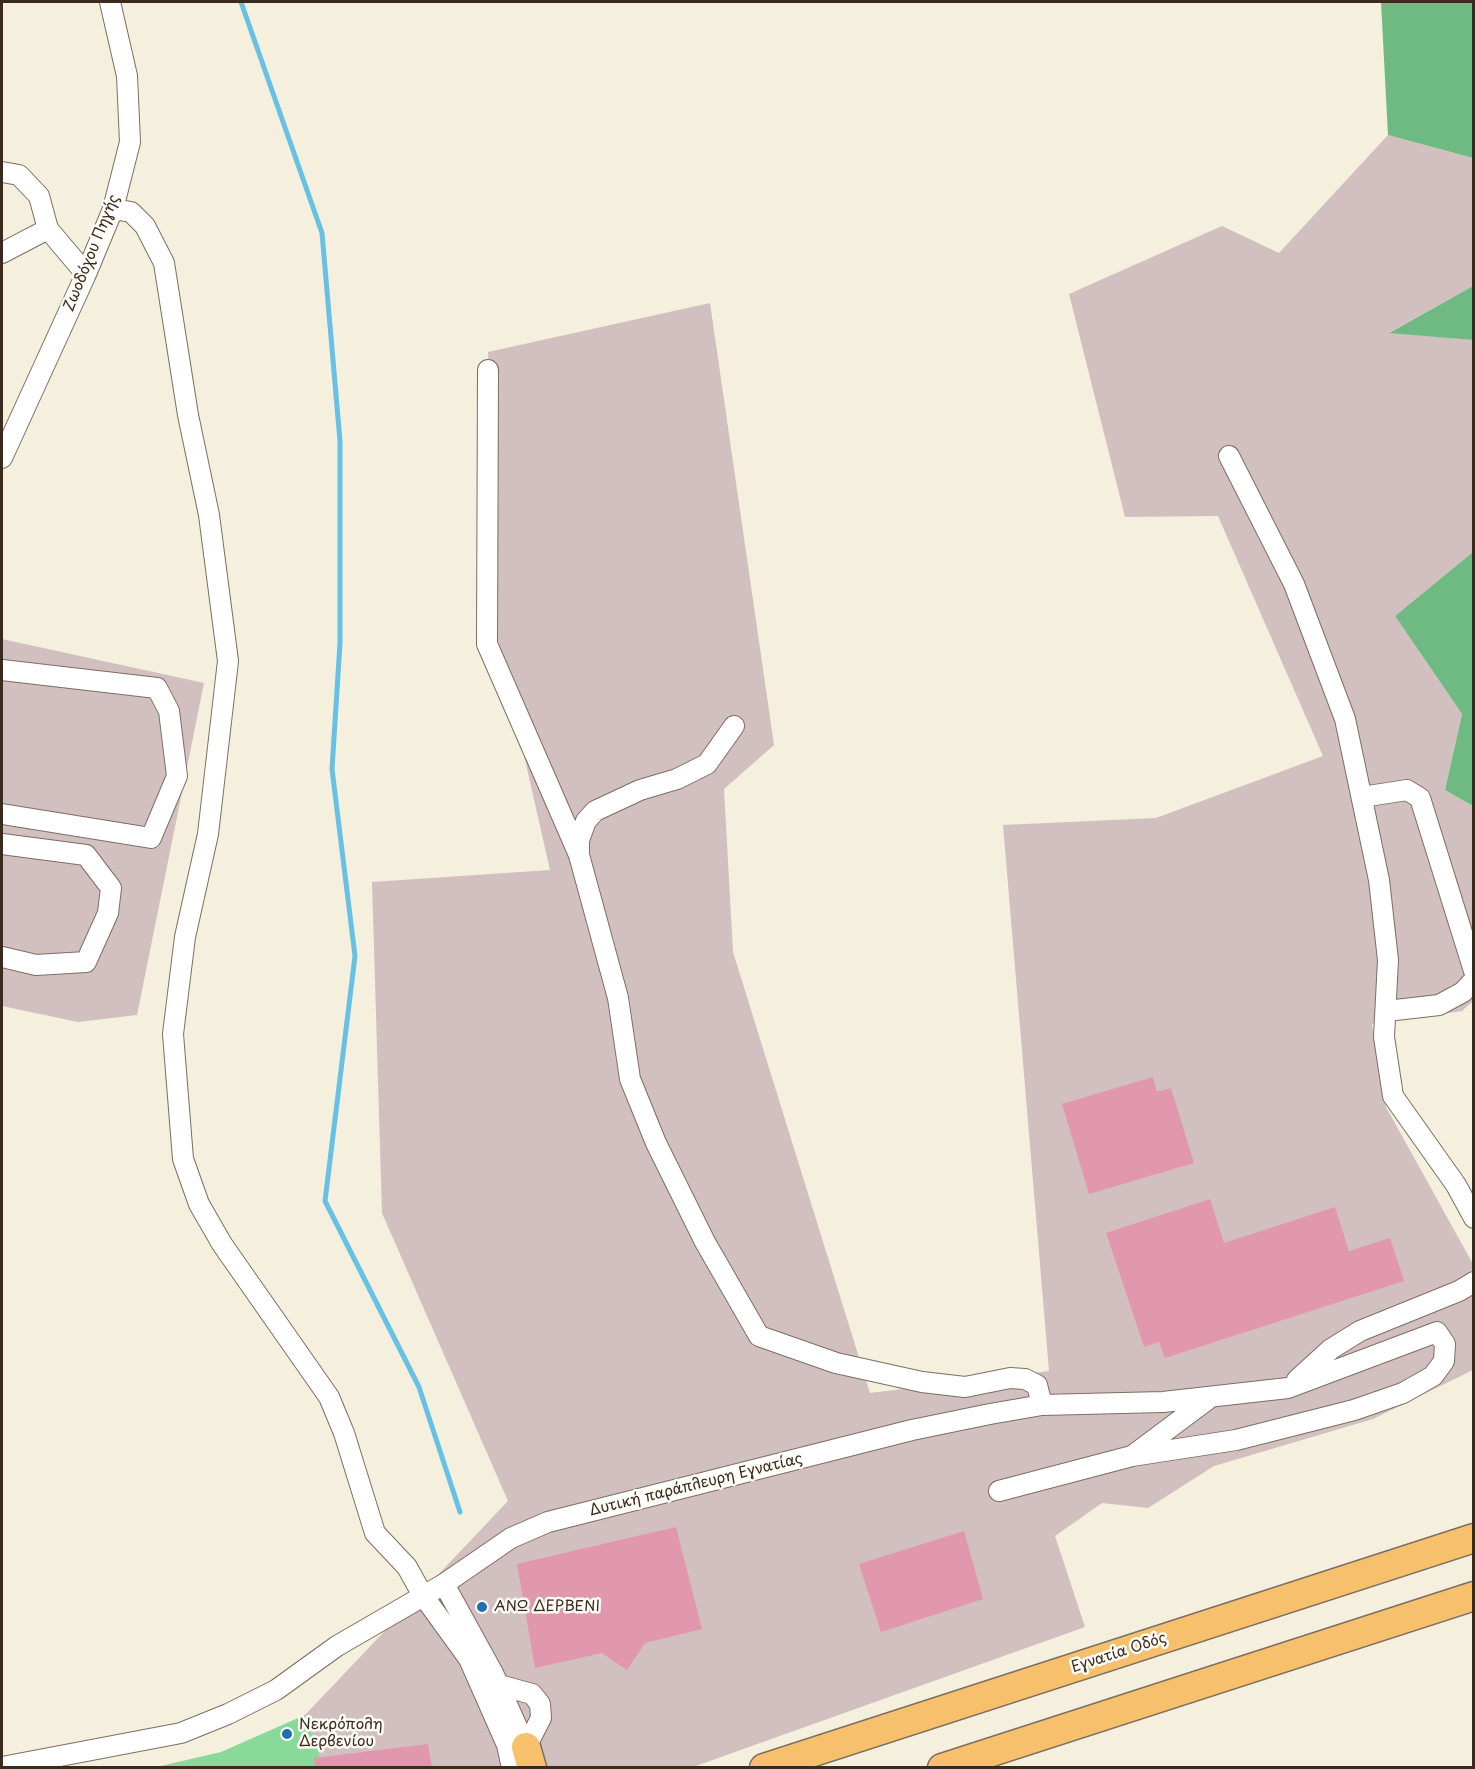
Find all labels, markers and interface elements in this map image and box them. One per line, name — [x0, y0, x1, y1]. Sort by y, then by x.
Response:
street label: Ζωοδόχου Πηγής — [60, 192, 124, 314]
street label: Δυτική παράπλευρη Εγνατίας — [588, 1450, 804, 1520]
place label: ΑΝΩ ΔΕΡΒΕΝΙ — [494, 1598, 600, 1616]
marker: ΑΝΩ ΔΕΡΒΕΝΙ — [475, 1600, 489, 1614]
street label: Εγνατία Οδός — [1069, 1629, 1169, 1677]
place label: Νεκρόπολη Δερβενίου — [299, 1716, 383, 1751]
marker: Νεκρόπολη Δερβενίου — [280, 1727, 294, 1741]

